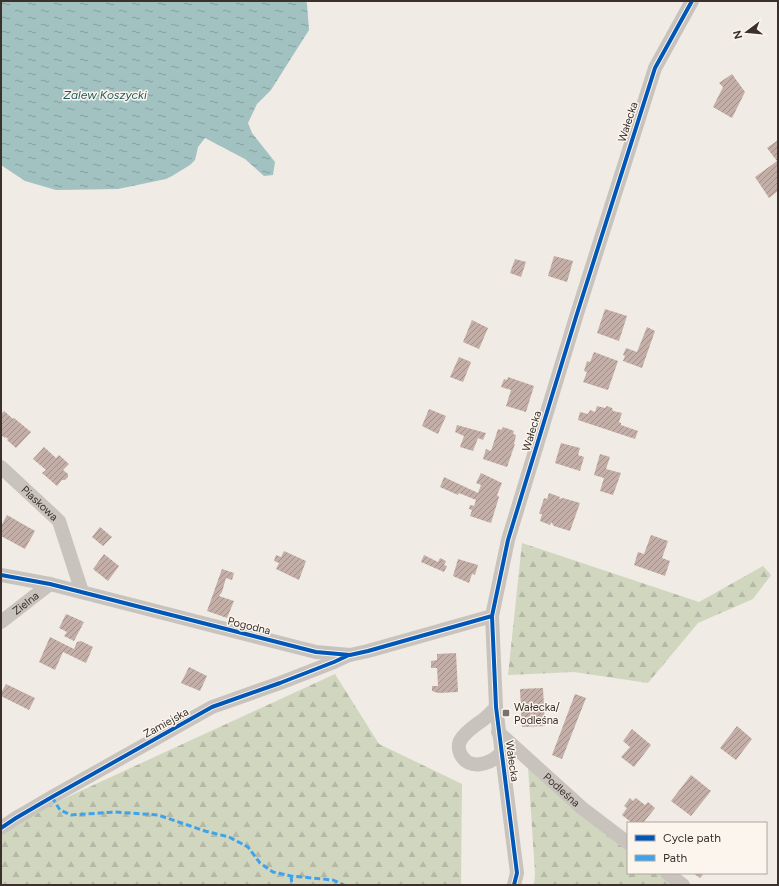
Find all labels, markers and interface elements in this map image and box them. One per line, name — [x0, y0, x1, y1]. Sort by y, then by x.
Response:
north arrow — [727, 12, 767, 52]
text: N — [730, 29, 745, 41]
water label: Zalew Koszycki — [63, 88, 147, 102]
street label: Wałecka — [615, 100, 641, 144]
street label: Wałecka — [520, 409, 544, 453]
street label: Piaskowa — [19, 483, 61, 523]
street label: Zielna — [10, 589, 41, 617]
street label: Pogodna — [226, 614, 272, 638]
place label: Wałecka/ Podleśna — [514, 701, 561, 727]
street label: Zamiejska — [141, 705, 191, 741]
marker: Wałecka/ Podleśna — [501, 708, 511, 718]
street label: Wałecka — [503, 739, 521, 783]
street label: Podleśna — [541, 770, 583, 809]
legend — [627, 822, 767, 874]
text: Cycle path — [663, 831, 721, 845]
text: Path — [663, 851, 687, 865]

